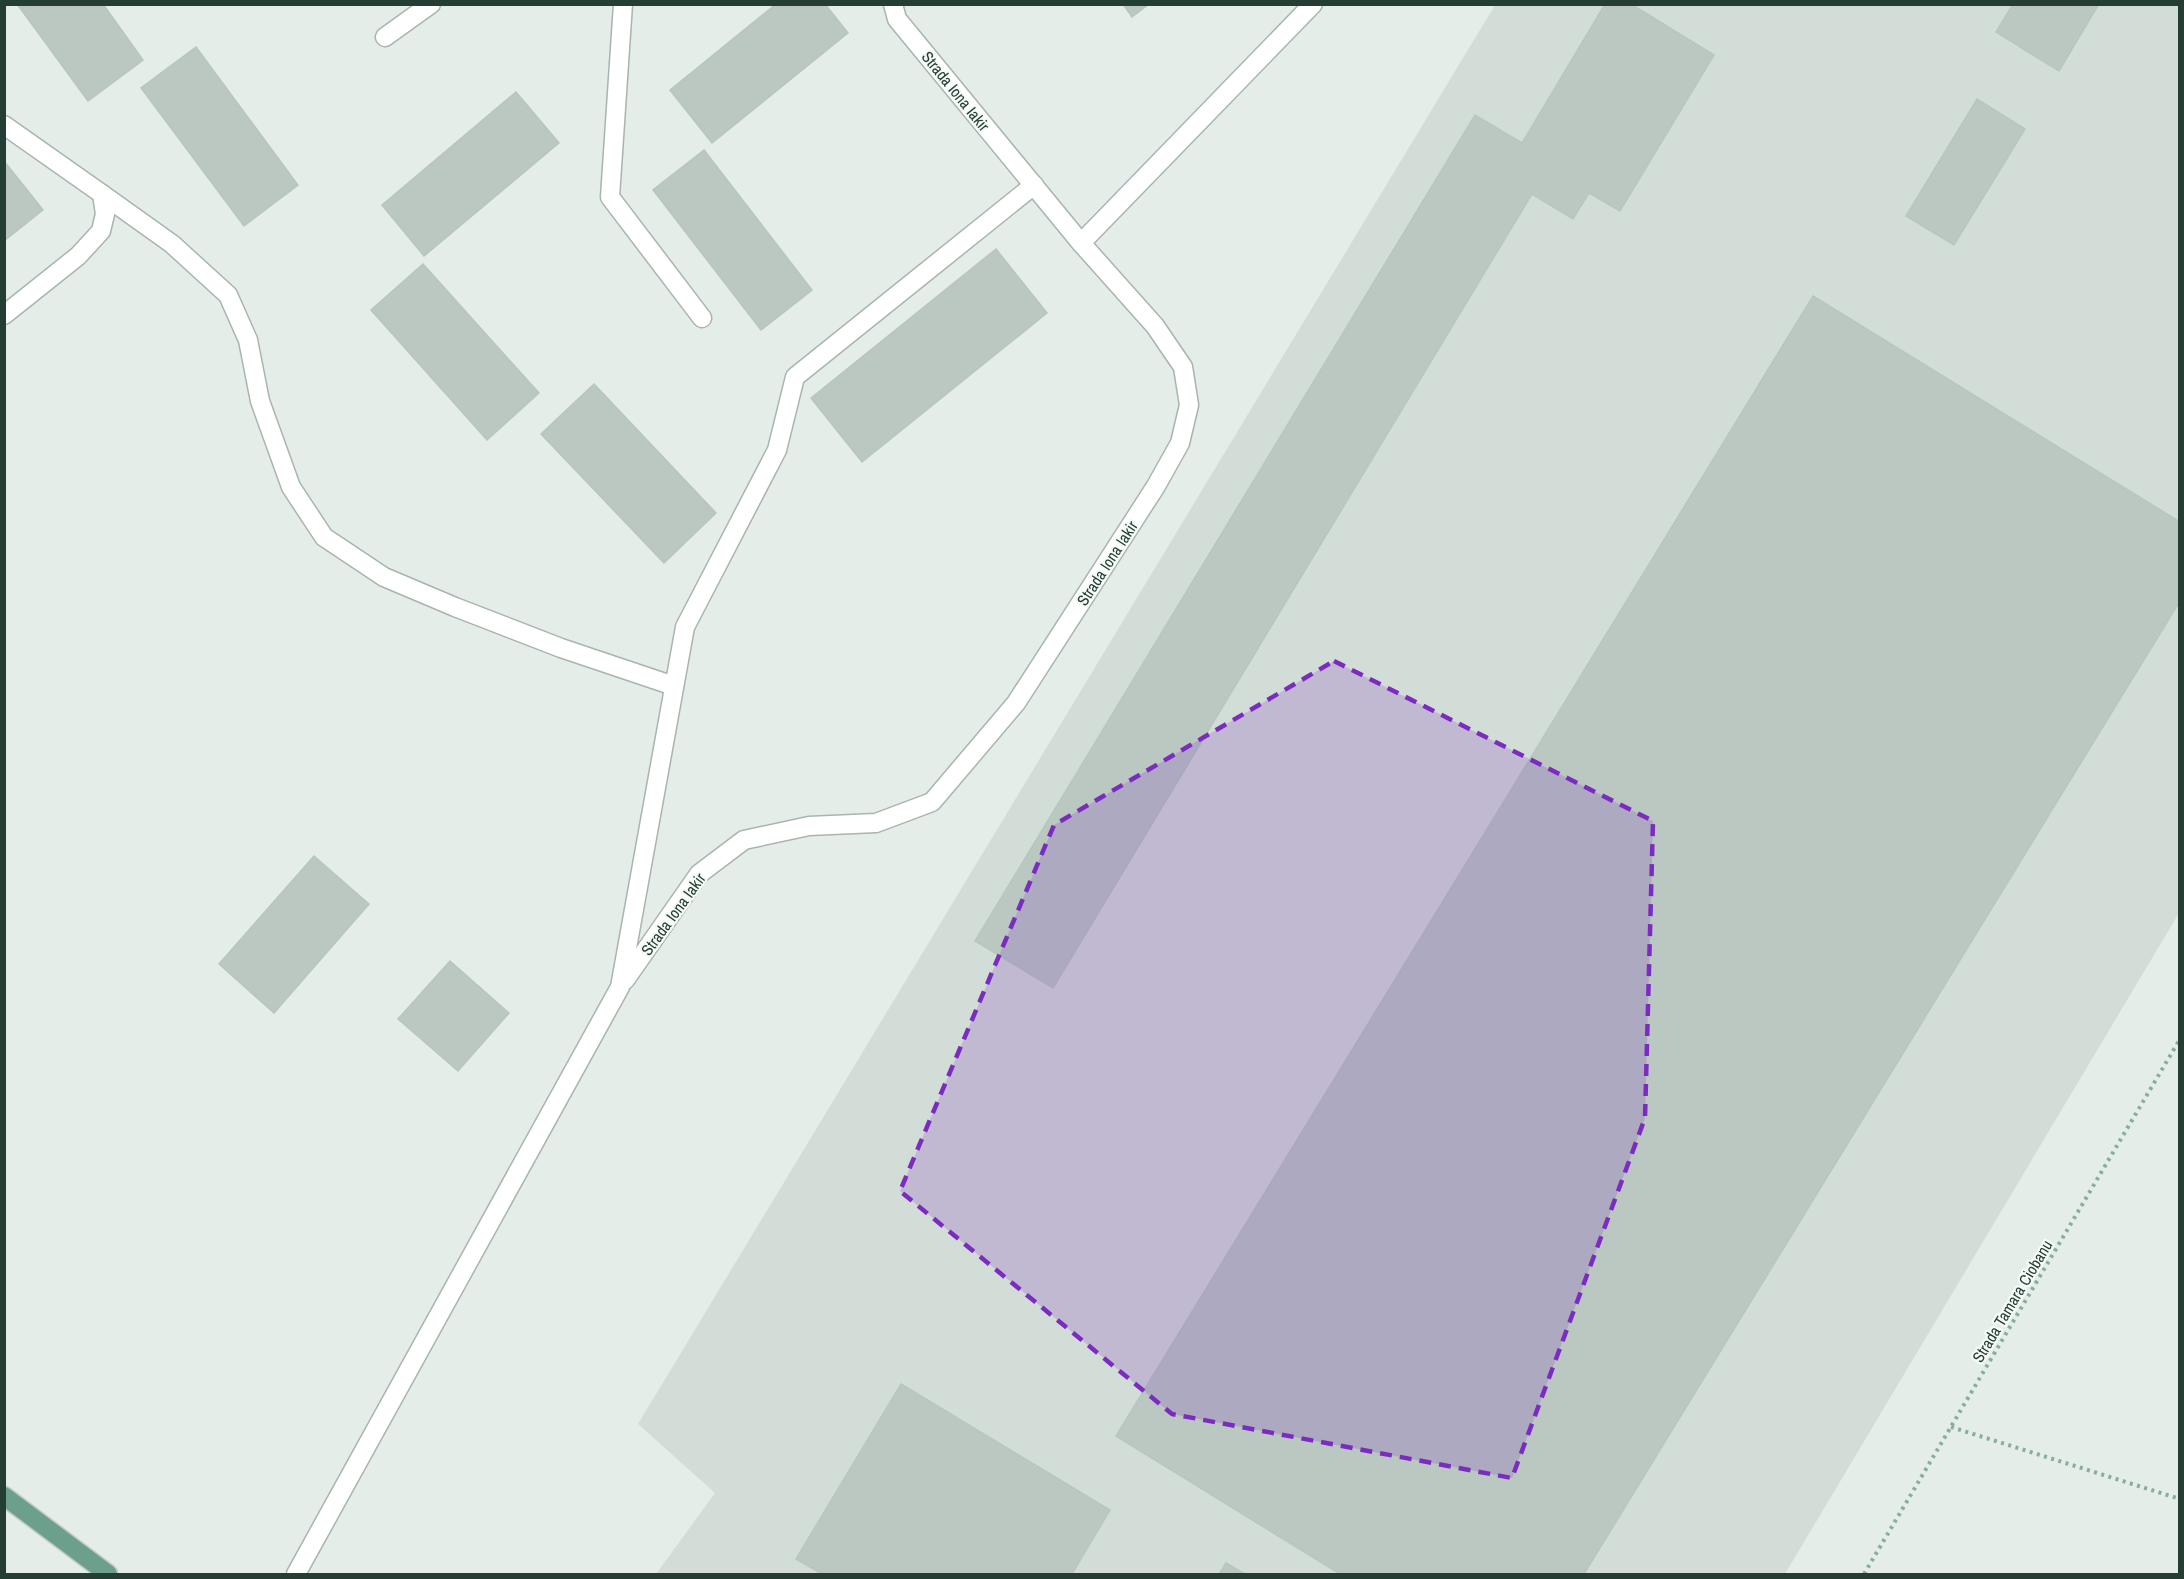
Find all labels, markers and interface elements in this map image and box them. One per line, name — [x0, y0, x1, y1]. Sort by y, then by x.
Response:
street label: Strada Iona Iakir — [917, 46, 995, 136]
street label: Strada Iona Iakir — [1071, 516, 1143, 610]
street label: Strada Iona Iakir — [636, 868, 711, 960]
street label: Strada Tamara Ciobanu — [1967, 1236, 2057, 1366]

